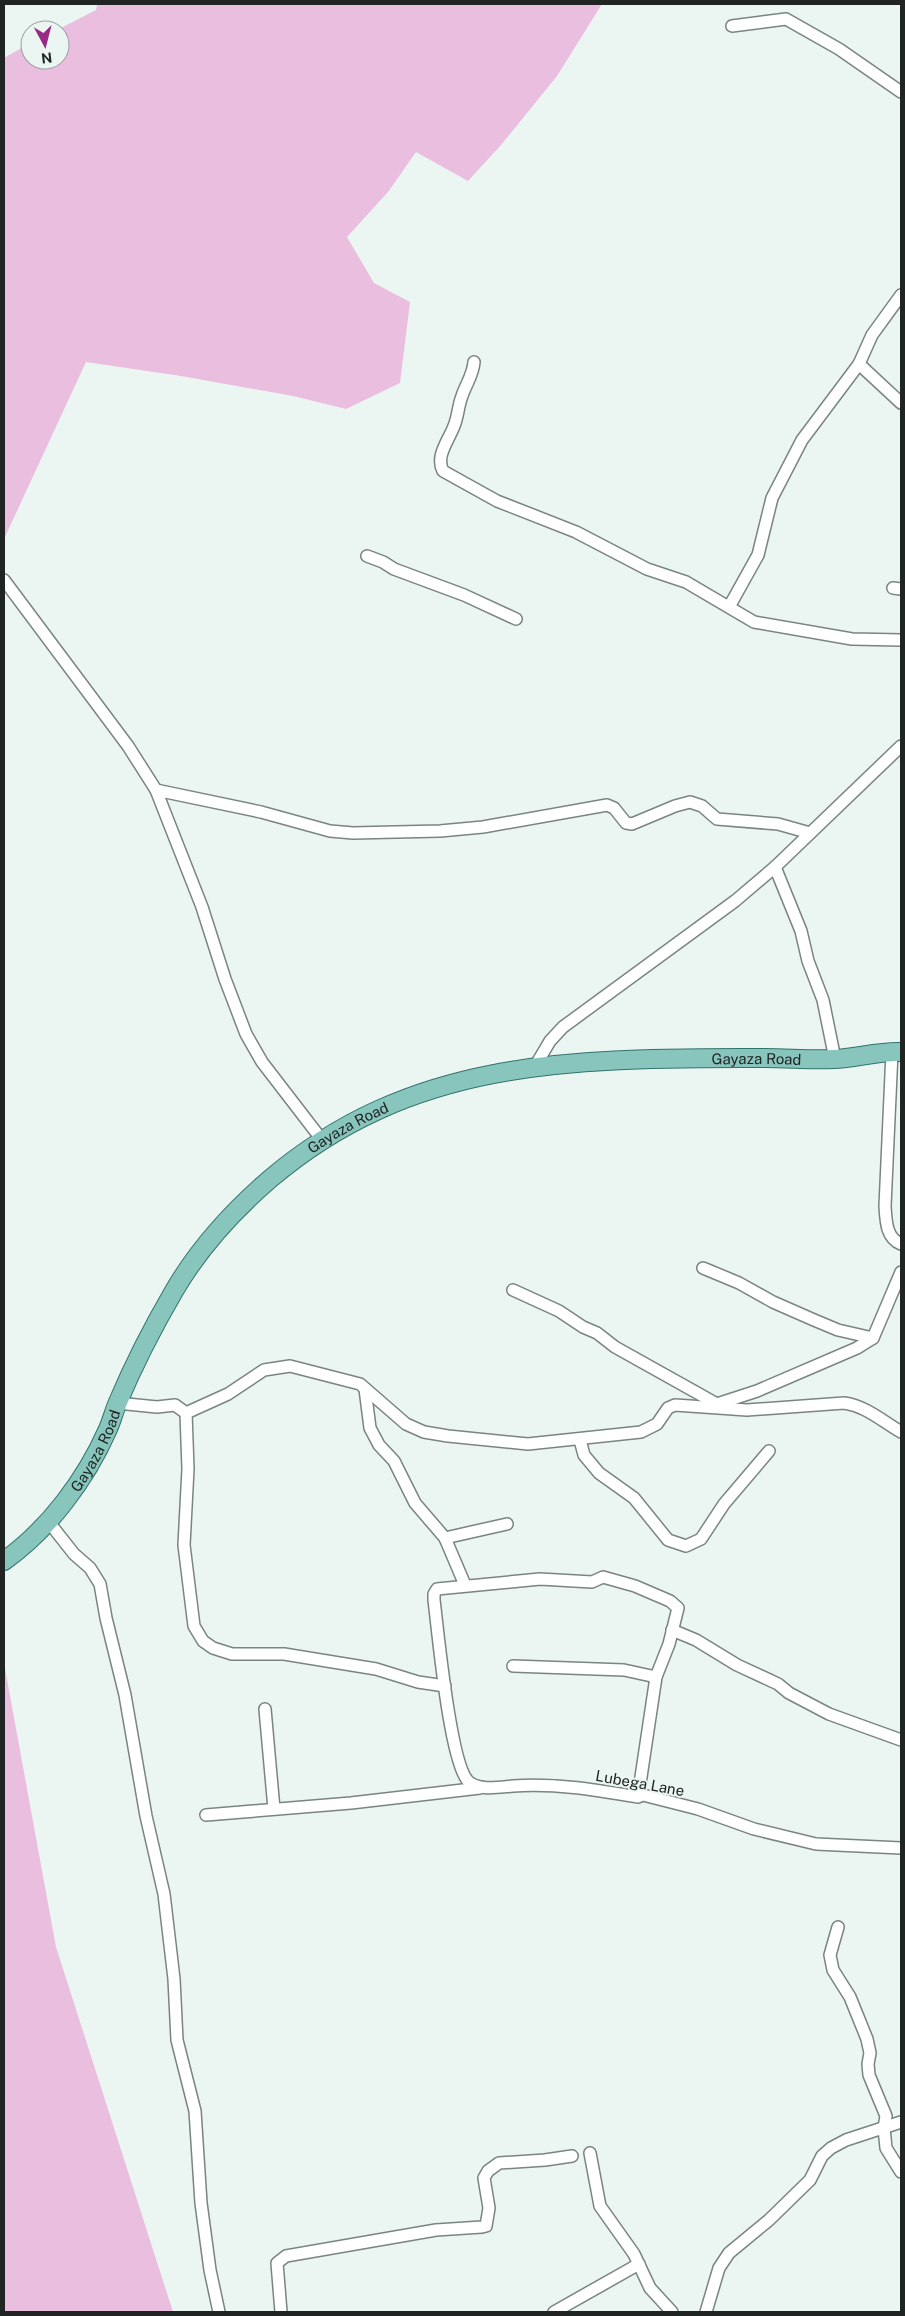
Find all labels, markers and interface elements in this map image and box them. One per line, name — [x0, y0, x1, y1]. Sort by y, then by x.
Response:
north arrow — [20, 20, 70, 70]
text: N — [40, 49, 53, 67]
street label: Gayaza Road — [711, 1049, 802, 1067]
street label: Gayaza Road — [304, 1098, 391, 1156]
street label: Gayaza Road — [67, 1407, 123, 1495]
street label: Lubega Lane — [594, 1767, 686, 1799]

